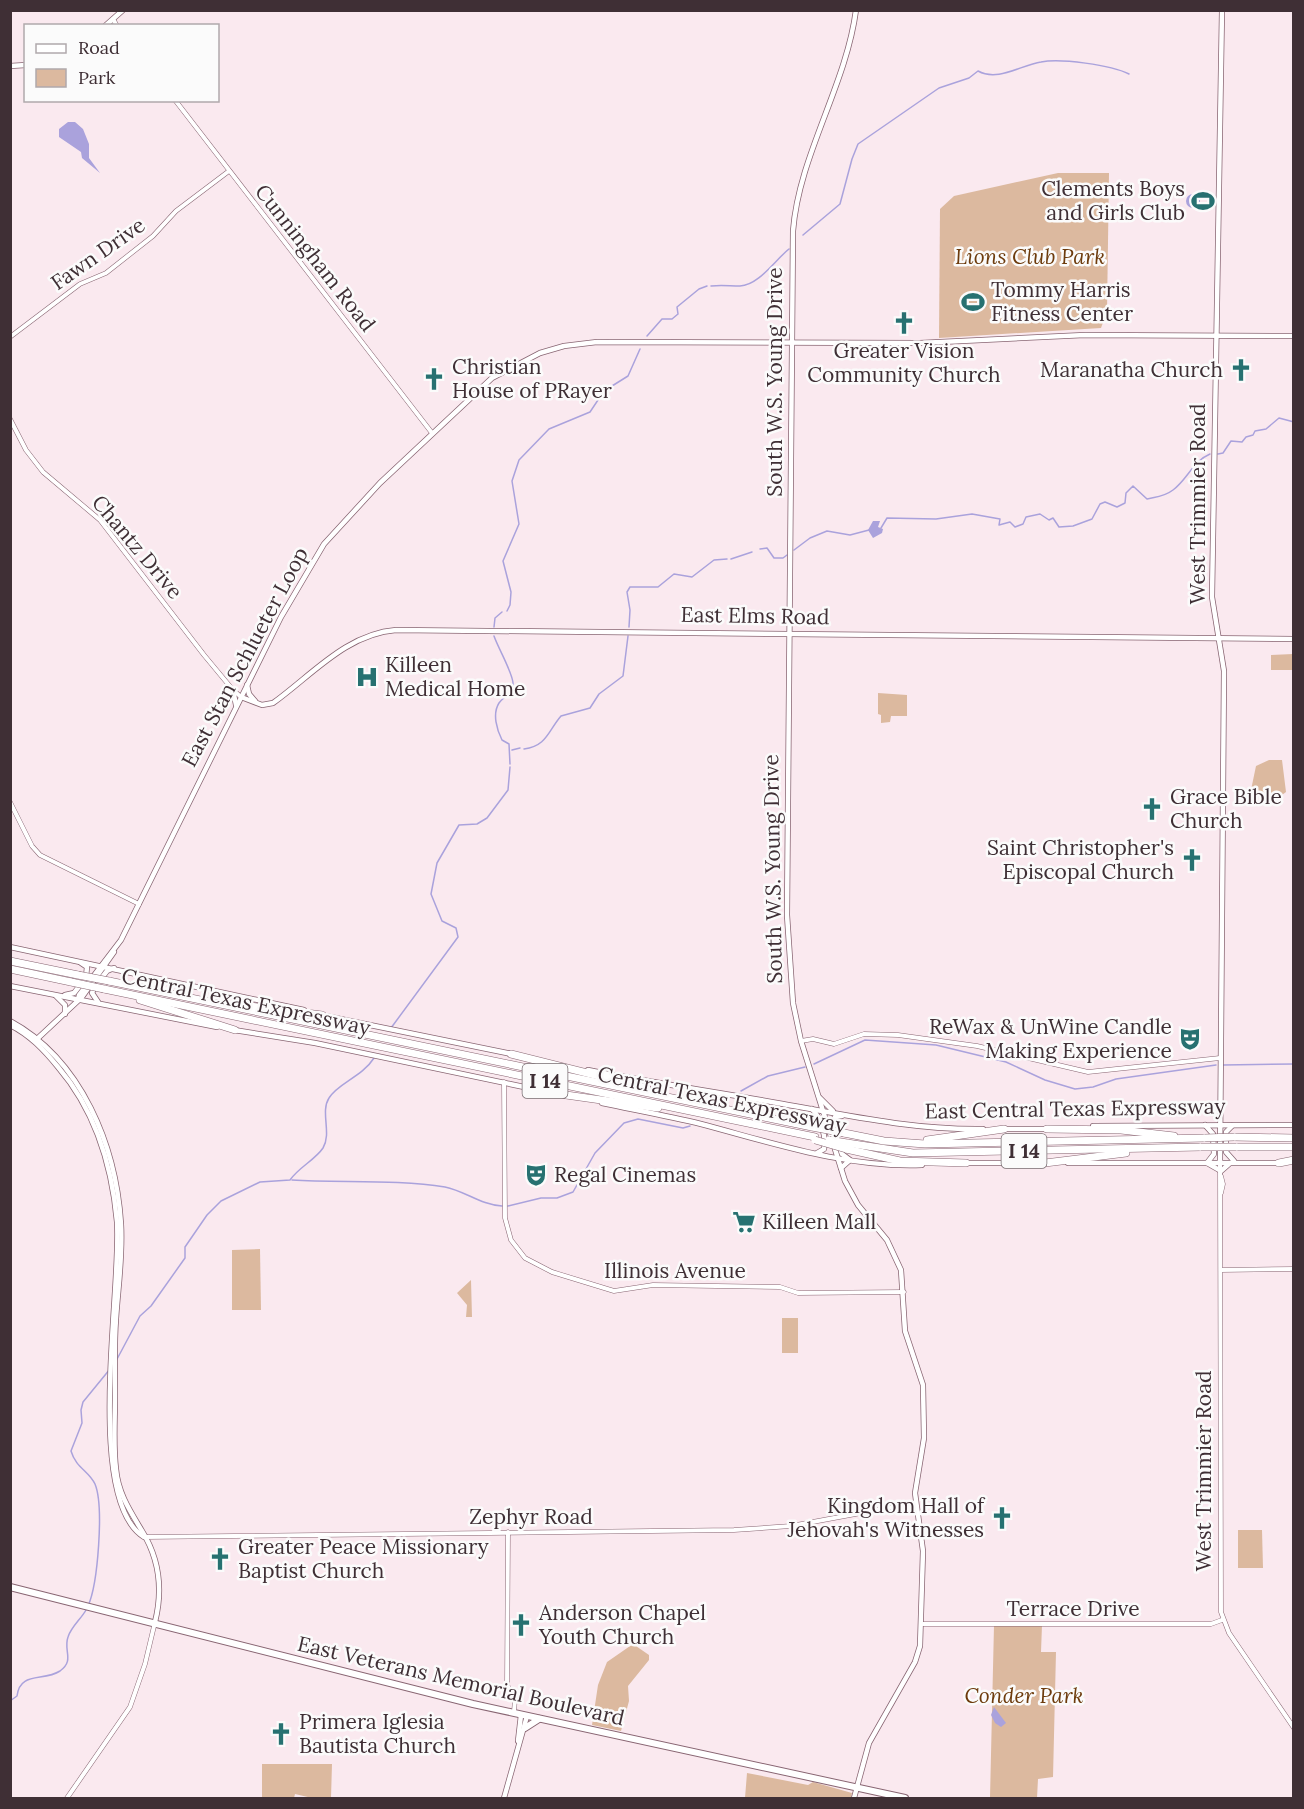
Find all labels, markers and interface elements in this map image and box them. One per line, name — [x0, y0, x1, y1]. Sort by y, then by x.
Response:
legend — [24, 24, 219, 102]
text: Road — [78, 36, 120, 59]
text: Park — [78, 66, 116, 89]
place label: Clements Boys and Girls Club — [1041, 175, 1185, 226]
street label: Cunningham Road — [249, 178, 381, 337]
sports icon: Clements Boys and Girls Club — [1190, 188, 1216, 214]
street label: Fawn Drive — [45, 211, 150, 296]
park label: Lions Club Park — [955, 243, 1105, 270]
street label: South W.S. Young Drive — [761, 267, 788, 497]
place label: Tommy Harris Fitness Center — [991, 276, 1133, 327]
sports icon: Tommy Harris Fitness Center — [960, 289, 986, 315]
church icon: Greater Vision Community Church — [891, 310, 917, 336]
place label: Greater Vision Community Church — [807, 337, 1001, 388]
place label: Christian House of PRayer — [452, 353, 612, 404]
place label: Maranatha Church — [1040, 356, 1223, 383]
church icon: Maranatha Church — [1228, 357, 1254, 383]
church icon: Christian House of PRayer — [421, 366, 447, 392]
street label: West Trimmier Road — [1184, 403, 1211, 605]
street label: Chantz Drive — [86, 489, 189, 604]
street label: East Stan Schlueter Loop — [175, 542, 314, 771]
street label: East Elms Road — [680, 601, 830, 630]
place label: Killeen Medical Home — [385, 651, 525, 702]
hospital icon: Killeen Medical Home — [354, 664, 380, 690]
street label: South W.S. Young Drive — [757, 754, 788, 984]
place label: Grace Bible Church — [1170, 783, 1282, 834]
church icon: Grace Bible Church — [1139, 796, 1165, 822]
place label: Saint Christopher's Episcopal Church — [987, 834, 1174, 885]
church icon: Saint Christopher's Episcopal Church — [1179, 847, 1205, 873]
street label: Central Texas Expressway — [119, 962, 373, 1041]
place label: ReWax & UnWine Candle Making Experience — [929, 1013, 1172, 1064]
theatre icon: ReWax & UnWine Candle Making Experience — [1177, 1026, 1203, 1052]
street label: Central Texas Expressway — [595, 1060, 849, 1139]
road number: I 14 — [522, 1064, 568, 1098]
street label: East Central Texas Expressway — [924, 1092, 1226, 1125]
road number: I 14 — [1002, 1134, 1046, 1168]
place label: Regal Cinemas — [554, 1161, 696, 1188]
theatre icon: Regal Cinemas — [523, 1162, 549, 1188]
place label: Killeen Mall — [762, 1208, 876, 1235]
supermarket icon: Killeen Mall — [731, 1209, 757, 1235]
street label: Illinois Avenue — [604, 1257, 746, 1284]
street label: West Trimmier Road — [1190, 1370, 1217, 1572]
place label: Kingdom Hall of Jehovah's Witnesses — [787, 1492, 986, 1543]
street label: Zephyr Road — [469, 1503, 593, 1530]
church icon: Kingdom Hall of Jehovah's Witnesses — [989, 1505, 1015, 1531]
place label: Greater Peace Missionary Baptist Church — [238, 1533, 489, 1584]
church icon: Greater Peace Missionary Baptist Church — [207, 1546, 233, 1572]
street label: Terrace Drive — [1006, 1595, 1140, 1622]
place label: Anderson Chapel Youth Church — [538, 1599, 706, 1650]
church icon: Anderson Chapel Youth Church — [508, 1612, 534, 1638]
street label: East Veterans Memorial Boulevard — [295, 1630, 627, 1731]
park label: Conder Park — [964, 1682, 1084, 1709]
place label: Primera Iglesia Bautista Church — [299, 1708, 456, 1759]
church icon: Primera Iglesia Bautista Church — [268, 1721, 294, 1747]

